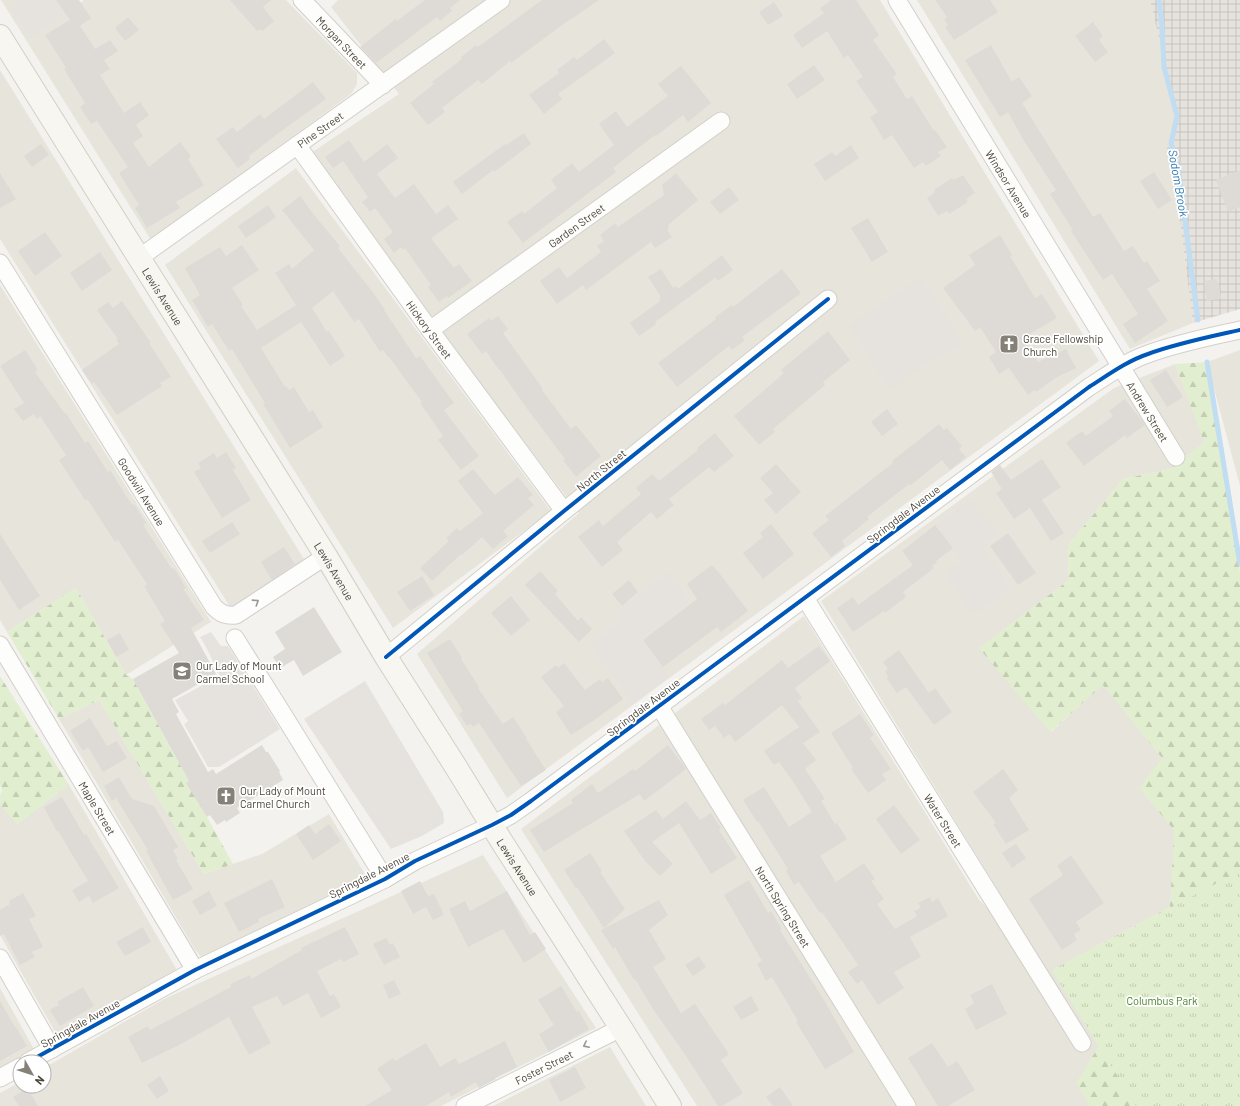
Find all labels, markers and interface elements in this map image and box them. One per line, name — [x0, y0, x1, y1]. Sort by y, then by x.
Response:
street label: Morgan Street — [314, 13, 370, 71]
street label: Pine Street — [294, 108, 345, 150]
street label: Windsor Avenue — [983, 147, 1035, 220]
water label: Sodom Brook — [1166, 148, 1192, 218]
street label: Garden Street — [545, 200, 607, 250]
street label: Lewis Avenue — [140, 265, 186, 327]
street label: Hickory Street — [404, 298, 455, 361]
place label: Grace Fellowship Church — [1023, 332, 1103, 358]
church icon: Grace Fellowship Church — [998, 333, 1020, 355]
street label: Andrew Street — [1125, 379, 1172, 444]
street label: North Street — [574, 446, 628, 494]
street label: Goodwill Avenue — [116, 455, 168, 528]
street label: Springdale Avenue — [864, 482, 942, 546]
street label: Lewis Avenue — [312, 540, 357, 602]
one-way arrow — [252, 599, 259, 607]
place label: Our Lady of Mount Carmel School — [196, 659, 282, 685]
school or university icon: Our Lady of Mount Carmel School — [171, 660, 193, 682]
street label: Springdale Avenue — [604, 675, 682, 739]
street label: Maple Street — [77, 779, 119, 837]
place label: Our Lady of Mount Carmel Church — [240, 784, 326, 810]
church icon: Our Lady of Mount Carmel Church — [215, 785, 237, 807]
street label: Water Street — [922, 791, 965, 850]
street label: Lewis Avenue — [495, 836, 541, 898]
street label: Springdale Avenue — [327, 849, 411, 901]
street label: North Spring Street — [753, 864, 813, 950]
park label: Columbus Park — [1126, 994, 1198, 1007]
street label: Springdale Avenue — [38, 996, 122, 1050]
one-way arrow — [583, 1040, 591, 1048]
street label: Foster Street — [513, 1047, 575, 1087]
north arrow — [12, 1054, 52, 1094]
text: N — [33, 1074, 48, 1088]

